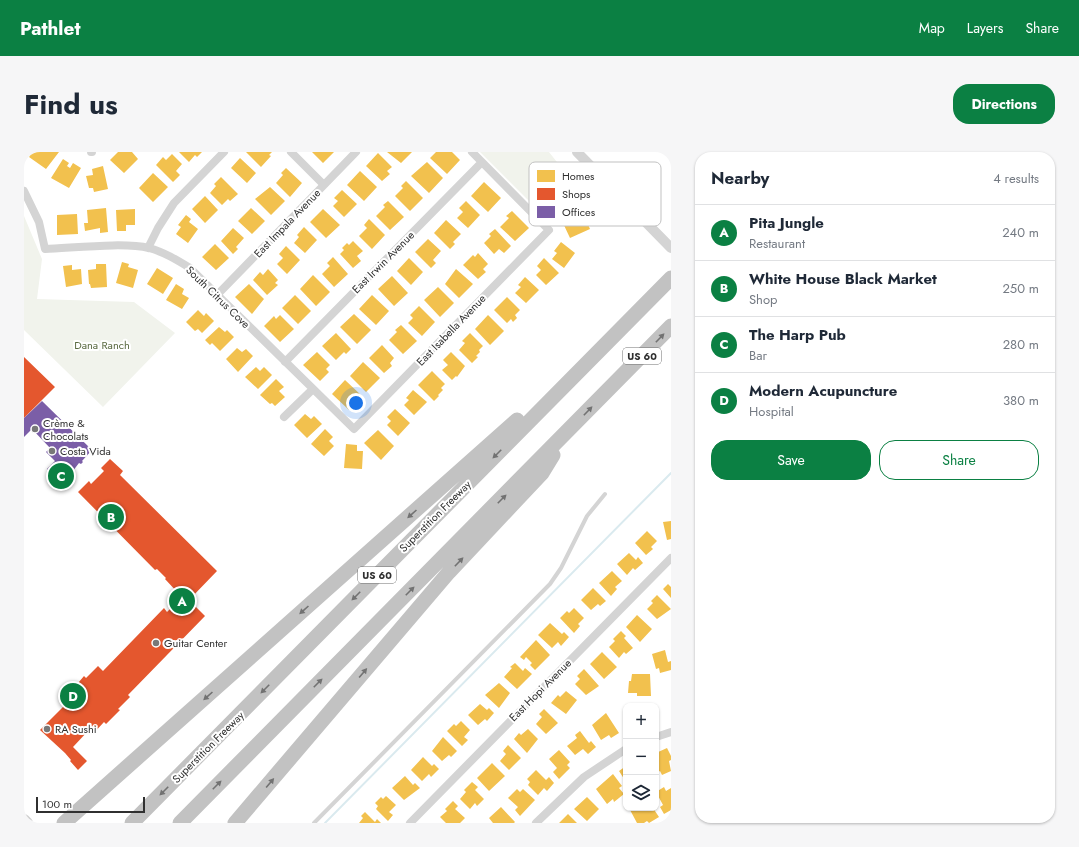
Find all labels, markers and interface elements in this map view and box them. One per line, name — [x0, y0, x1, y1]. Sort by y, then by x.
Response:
text: Pathlet — [20, 15, 80, 42]
text: Map — [919, 18, 945, 38]
text: Layers — [967, 18, 1003, 38]
text: Share — [1025, 18, 1059, 38]
text: Find us — [24, 84, 118, 125]
button: Directions — [953, 84, 1055, 124]
legend — [529, 162, 661, 226]
text: Nearby — [711, 166, 769, 190]
text: Homes — [562, 168, 595, 184]
text: 4 results — [993, 169, 1039, 188]
street label: East Impala Avenue — [250, 185, 324, 261]
text: Shops — [562, 186, 591, 202]
text: Offices — [562, 204, 596, 220]
text: Pita Jungle — [749, 212, 824, 234]
text: A — [719, 223, 729, 242]
text: 240 m — [1002, 223, 1039, 242]
street label: East Irwin Avenue — [348, 227, 418, 297]
text: Restaurant — [749, 234, 805, 253]
street label: South Citrus Cove — [182, 262, 254, 332]
text: White House Black Market — [749, 268, 937, 290]
text: B — [720, 279, 728, 298]
text: 250 m — [1002, 279, 1039, 298]
street label: East Isabella Avenue — [413, 290, 490, 369]
text: Shop — [749, 290, 777, 309]
text: The Harp Pub — [749, 324, 846, 346]
one-way arrow — [655, 333, 665, 343]
text: C — [719, 335, 729, 354]
text: 280 m — [1003, 335, 1039, 354]
park label: Dana Ranch — [74, 337, 130, 353]
text: Bar — [749, 346, 767, 365]
road number: US 60 — [623, 348, 661, 364]
text: Modern Acupuncture — [749, 380, 897, 402]
text: D — [719, 391, 729, 410]
text: 380 m — [1003, 391, 1039, 410]
your location — [346, 393, 366, 413]
text: Hospital — [749, 402, 794, 421]
one-way arrow — [583, 406, 593, 416]
place label: Crème & Chocolats — [43, 415, 89, 444]
marker: Crème & Chocolats — [30, 424, 40, 434]
button: Save — [711, 440, 871, 480]
button: Share — [879, 440, 1039, 480]
place label: Costa Vida — [60, 443, 111, 459]
marker: Costa Vida — [47, 446, 57, 456]
one-way arrow — [492, 449, 502, 459]
pin: C — [48, 461, 74, 491]
street label: Superstition Freeway — [396, 476, 475, 555]
one-way arrow — [497, 494, 507, 504]
pin: B — [98, 502, 124, 532]
one-way arrow — [407, 509, 417, 519]
one-way arrow — [454, 557, 463, 566]
road number: US 60 — [358, 567, 396, 583]
pin: A — [169, 586, 195, 616]
one-way arrow — [405, 586, 415, 596]
one-way arrow — [351, 591, 361, 601]
one-way arrow — [299, 605, 310, 614]
place label: Guitar Center — [164, 635, 227, 651]
marker: Guitar Center — [151, 638, 161, 648]
street label: East Hopi Avenue — [505, 655, 575, 725]
one-way arrow — [358, 667, 367, 678]
one-way arrow — [314, 678, 323, 688]
pin: D — [60, 681, 86, 711]
one-way arrow — [260, 684, 270, 694]
one-way arrow — [202, 692, 213, 701]
map controls — [623, 703, 659, 811]
button: + — [623, 703, 659, 739]
street label: Superstition Freeway — [169, 707, 248, 786]
place label: RA Sushi — [55, 721, 97, 737]
marker: RA Sushi — [42, 724, 52, 734]
button: − — [623, 739, 659, 775]
button: layers — [623, 775, 659, 811]
one-way arrow — [265, 777, 274, 788]
one-way arrow — [212, 780, 222, 790]
one-way arrow — [159, 786, 168, 796]
scale bar — [36, 795, 145, 814]
text: 100 m — [42, 796, 72, 812]

